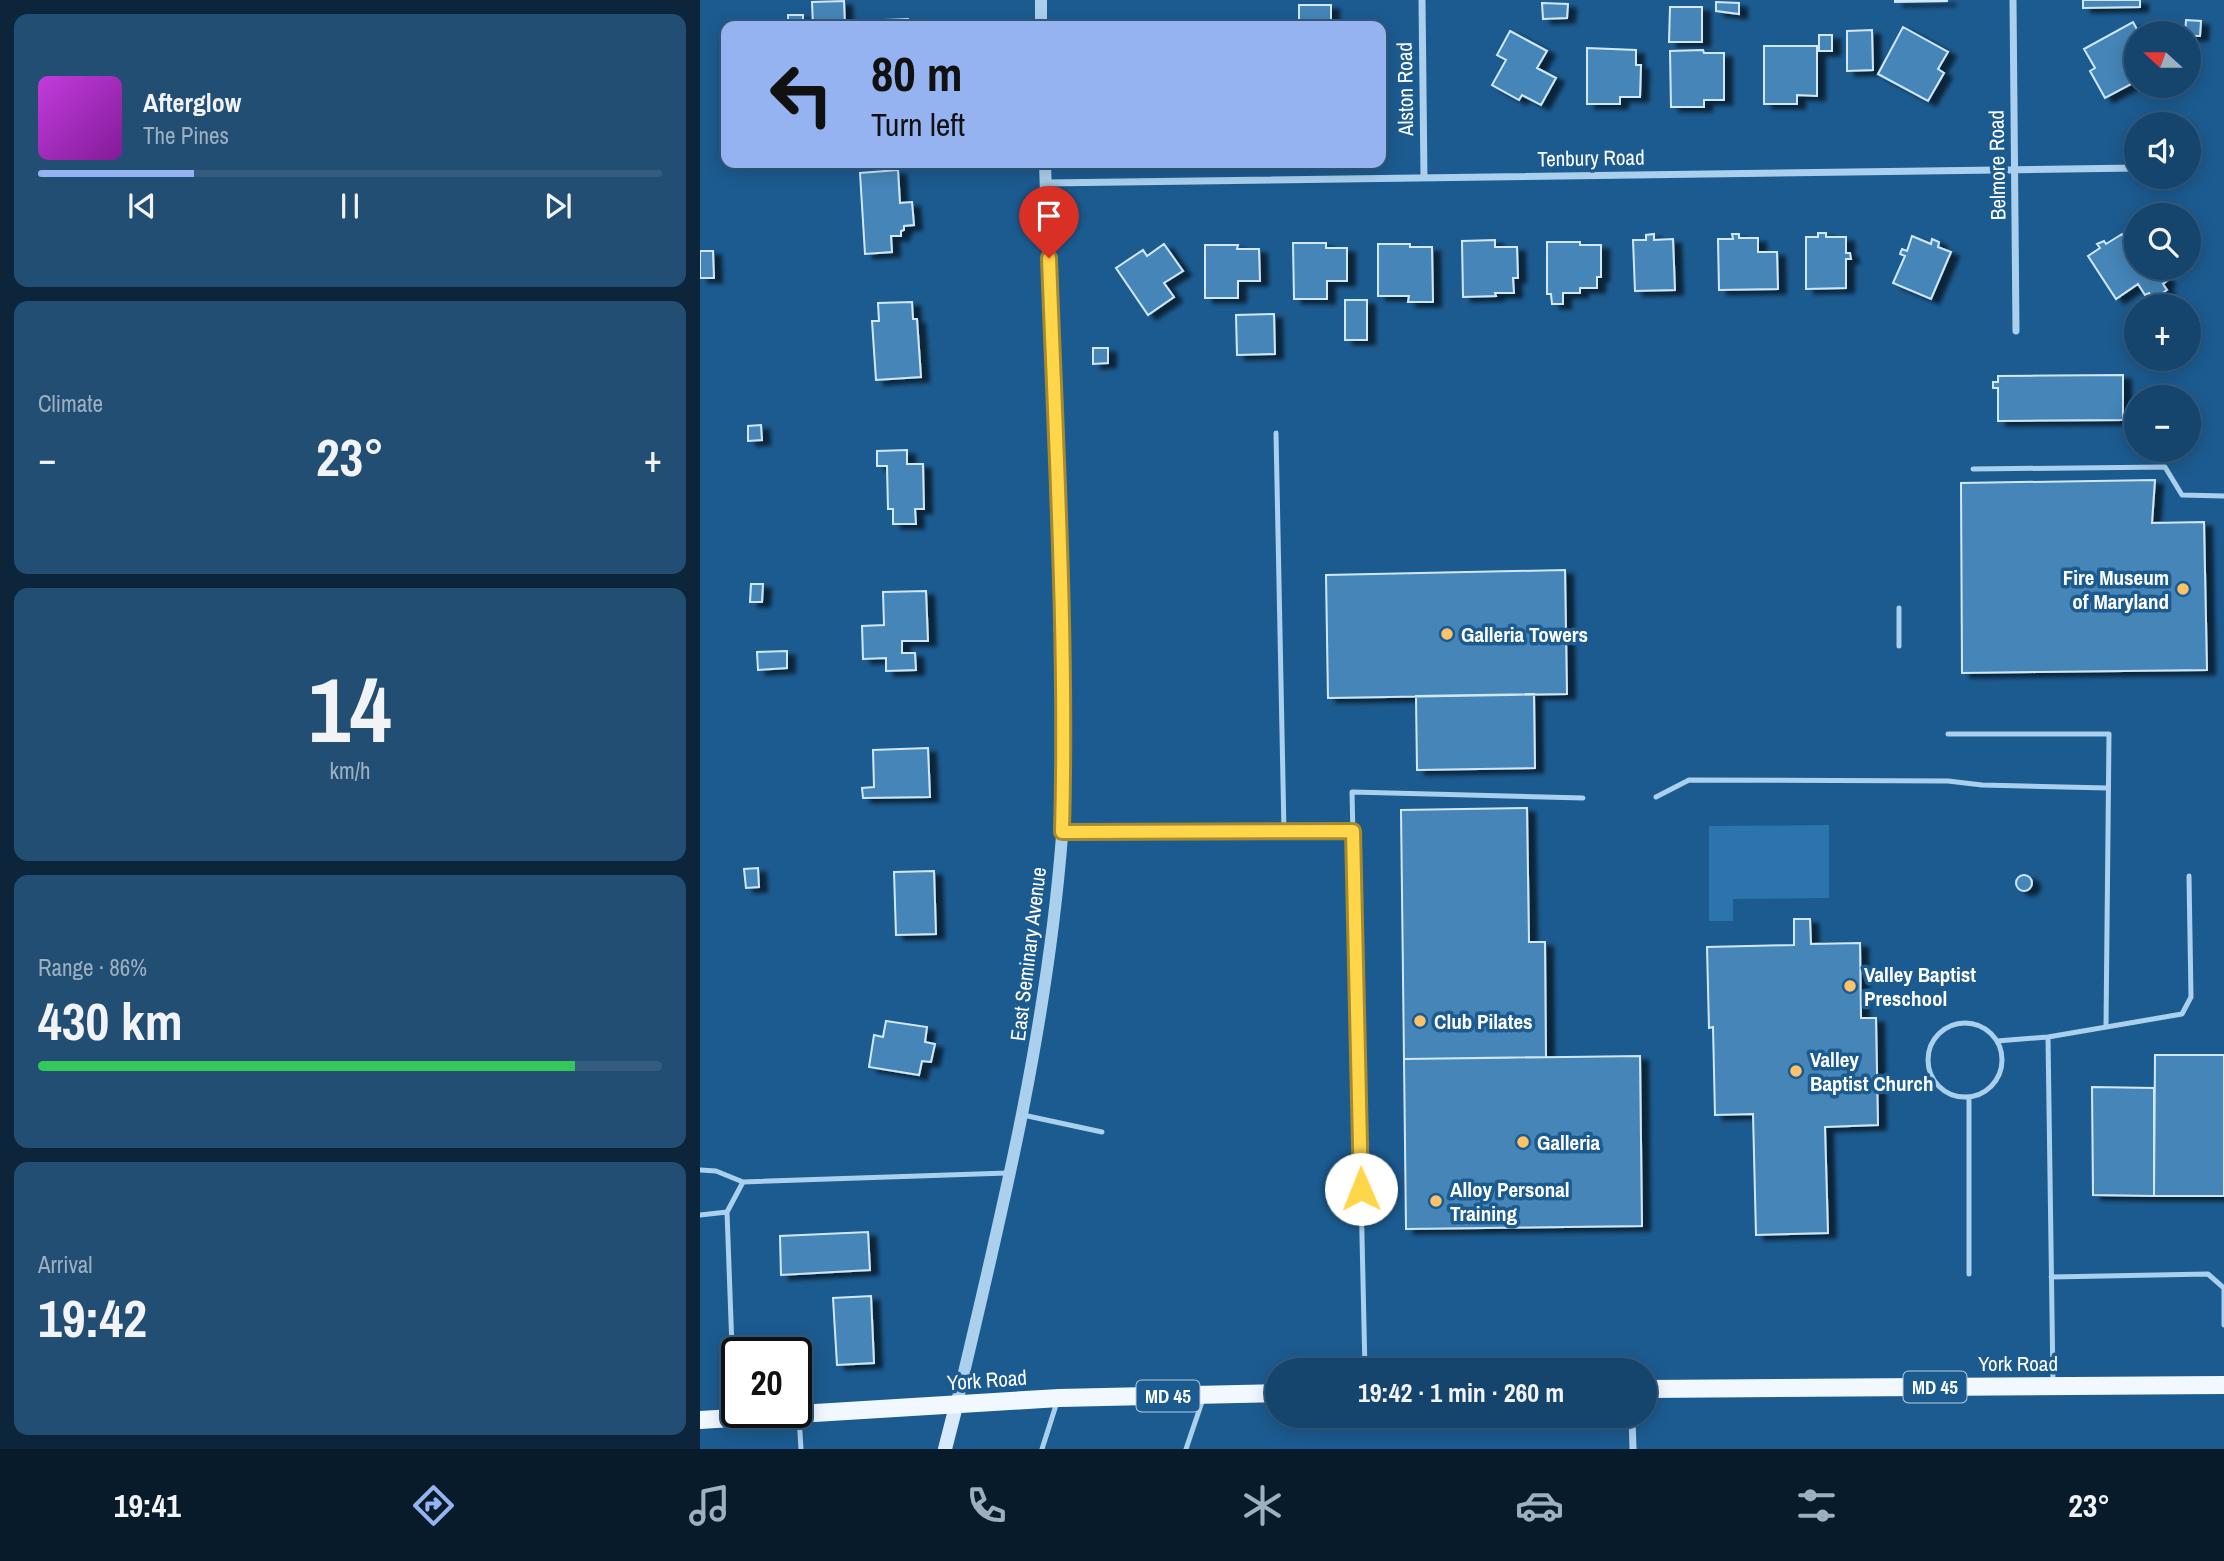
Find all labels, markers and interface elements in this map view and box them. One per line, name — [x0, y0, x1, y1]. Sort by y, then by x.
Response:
north arrow — [2124, 21, 2202, 98]
map controls — [2124, 21, 2201, 462]
text: 80 m — [871, 40, 963, 106]
street label: Alston Road — [1390, 42, 1420, 137]
icon: left — [756, 49, 847, 140]
text: Afterglow — [143, 85, 241, 120]
text: Turn left — [871, 103, 965, 146]
street label: Belmore Road — [1982, 110, 2012, 220]
button: sound — [2124, 112, 2201, 189]
text: The Pines — [143, 120, 229, 151]
street label: Tenbury Road — [1537, 143, 1645, 173]
pin — [1019, 186, 1079, 258]
icon: previous — [123, 187, 161, 225]
icon: pause — [331, 187, 369, 225]
icon: next — [539, 187, 577, 225]
icon: arrive — [1030, 197, 1068, 235]
button: search — [2124, 203, 2201, 280]
button: + — [2124, 294, 2201, 371]
button: − — [2124, 385, 2201, 462]
text: Climate — [38, 388, 103, 419]
text: 23° — [316, 422, 384, 492]
text: − — [38, 433, 56, 484]
text: + — [644, 433, 662, 484]
place label: Fire Museum of Maryland — [2063, 563, 2169, 616]
marker: Fire Museum of Maryland — [2175, 581, 2191, 597]
place label: Galleria Towers — [1461, 620, 1588, 649]
marker: Galleria Towers — [1439, 626, 1455, 642]
text: 14 — [309, 648, 392, 770]
text: km/h — [330, 755, 370, 786]
street label: East Seminary Avenue — [1003, 865, 1053, 1043]
text: Range · 86% — [38, 952, 147, 983]
place label: Valley Baptist Preschool — [1864, 960, 1976, 1013]
marker: Valley Baptist Preschool — [1842, 978, 1858, 994]
text: 430 km — [38, 986, 183, 1056]
place label: Club Pilates — [1434, 1007, 1533, 1036]
marker: Club Pilates — [1412, 1013, 1428, 1029]
place label: Valley Baptist Church — [1810, 1045, 1933, 1098]
marker: Valley Baptist Church — [1788, 1063, 1804, 1079]
place label: Galleria — [1537, 1128, 1601, 1157]
marker: Galleria — [1515, 1134, 1531, 1150]
position arrow — [1324, 1152, 1398, 1226]
place label: Alloy Personal Training — [1450, 1175, 1570, 1228]
marker: Alloy Personal Training — [1428, 1193, 1444, 1209]
text: Arrival — [38, 1249, 93, 1280]
text: 19:42 — [38, 1283, 147, 1353]
speed limit sign: 20 — [721, 1337, 812, 1428]
street label: York Road — [1978, 1349, 2058, 1378]
street label: York Road — [946, 1363, 1028, 1397]
road number: MD 45 — [1904, 1372, 1966, 1402]
text: 19:42 · 1 min · 260 m — [1358, 1375, 1564, 1410]
road number: MD 45 — [1136, 1380, 1200, 1412]
icon: directions — [409, 1481, 458, 1530]
icon: music — [685, 1481, 734, 1530]
icon: phone — [962, 1481, 1011, 1530]
icon: climate — [1238, 1481, 1287, 1530]
icon: car — [1515, 1481, 1564, 1530]
icon: filters — [1792, 1481, 1841, 1530]
text: 19:41 — [114, 1484, 181, 1527]
text: 23° — [2068, 1484, 2110, 1527]

